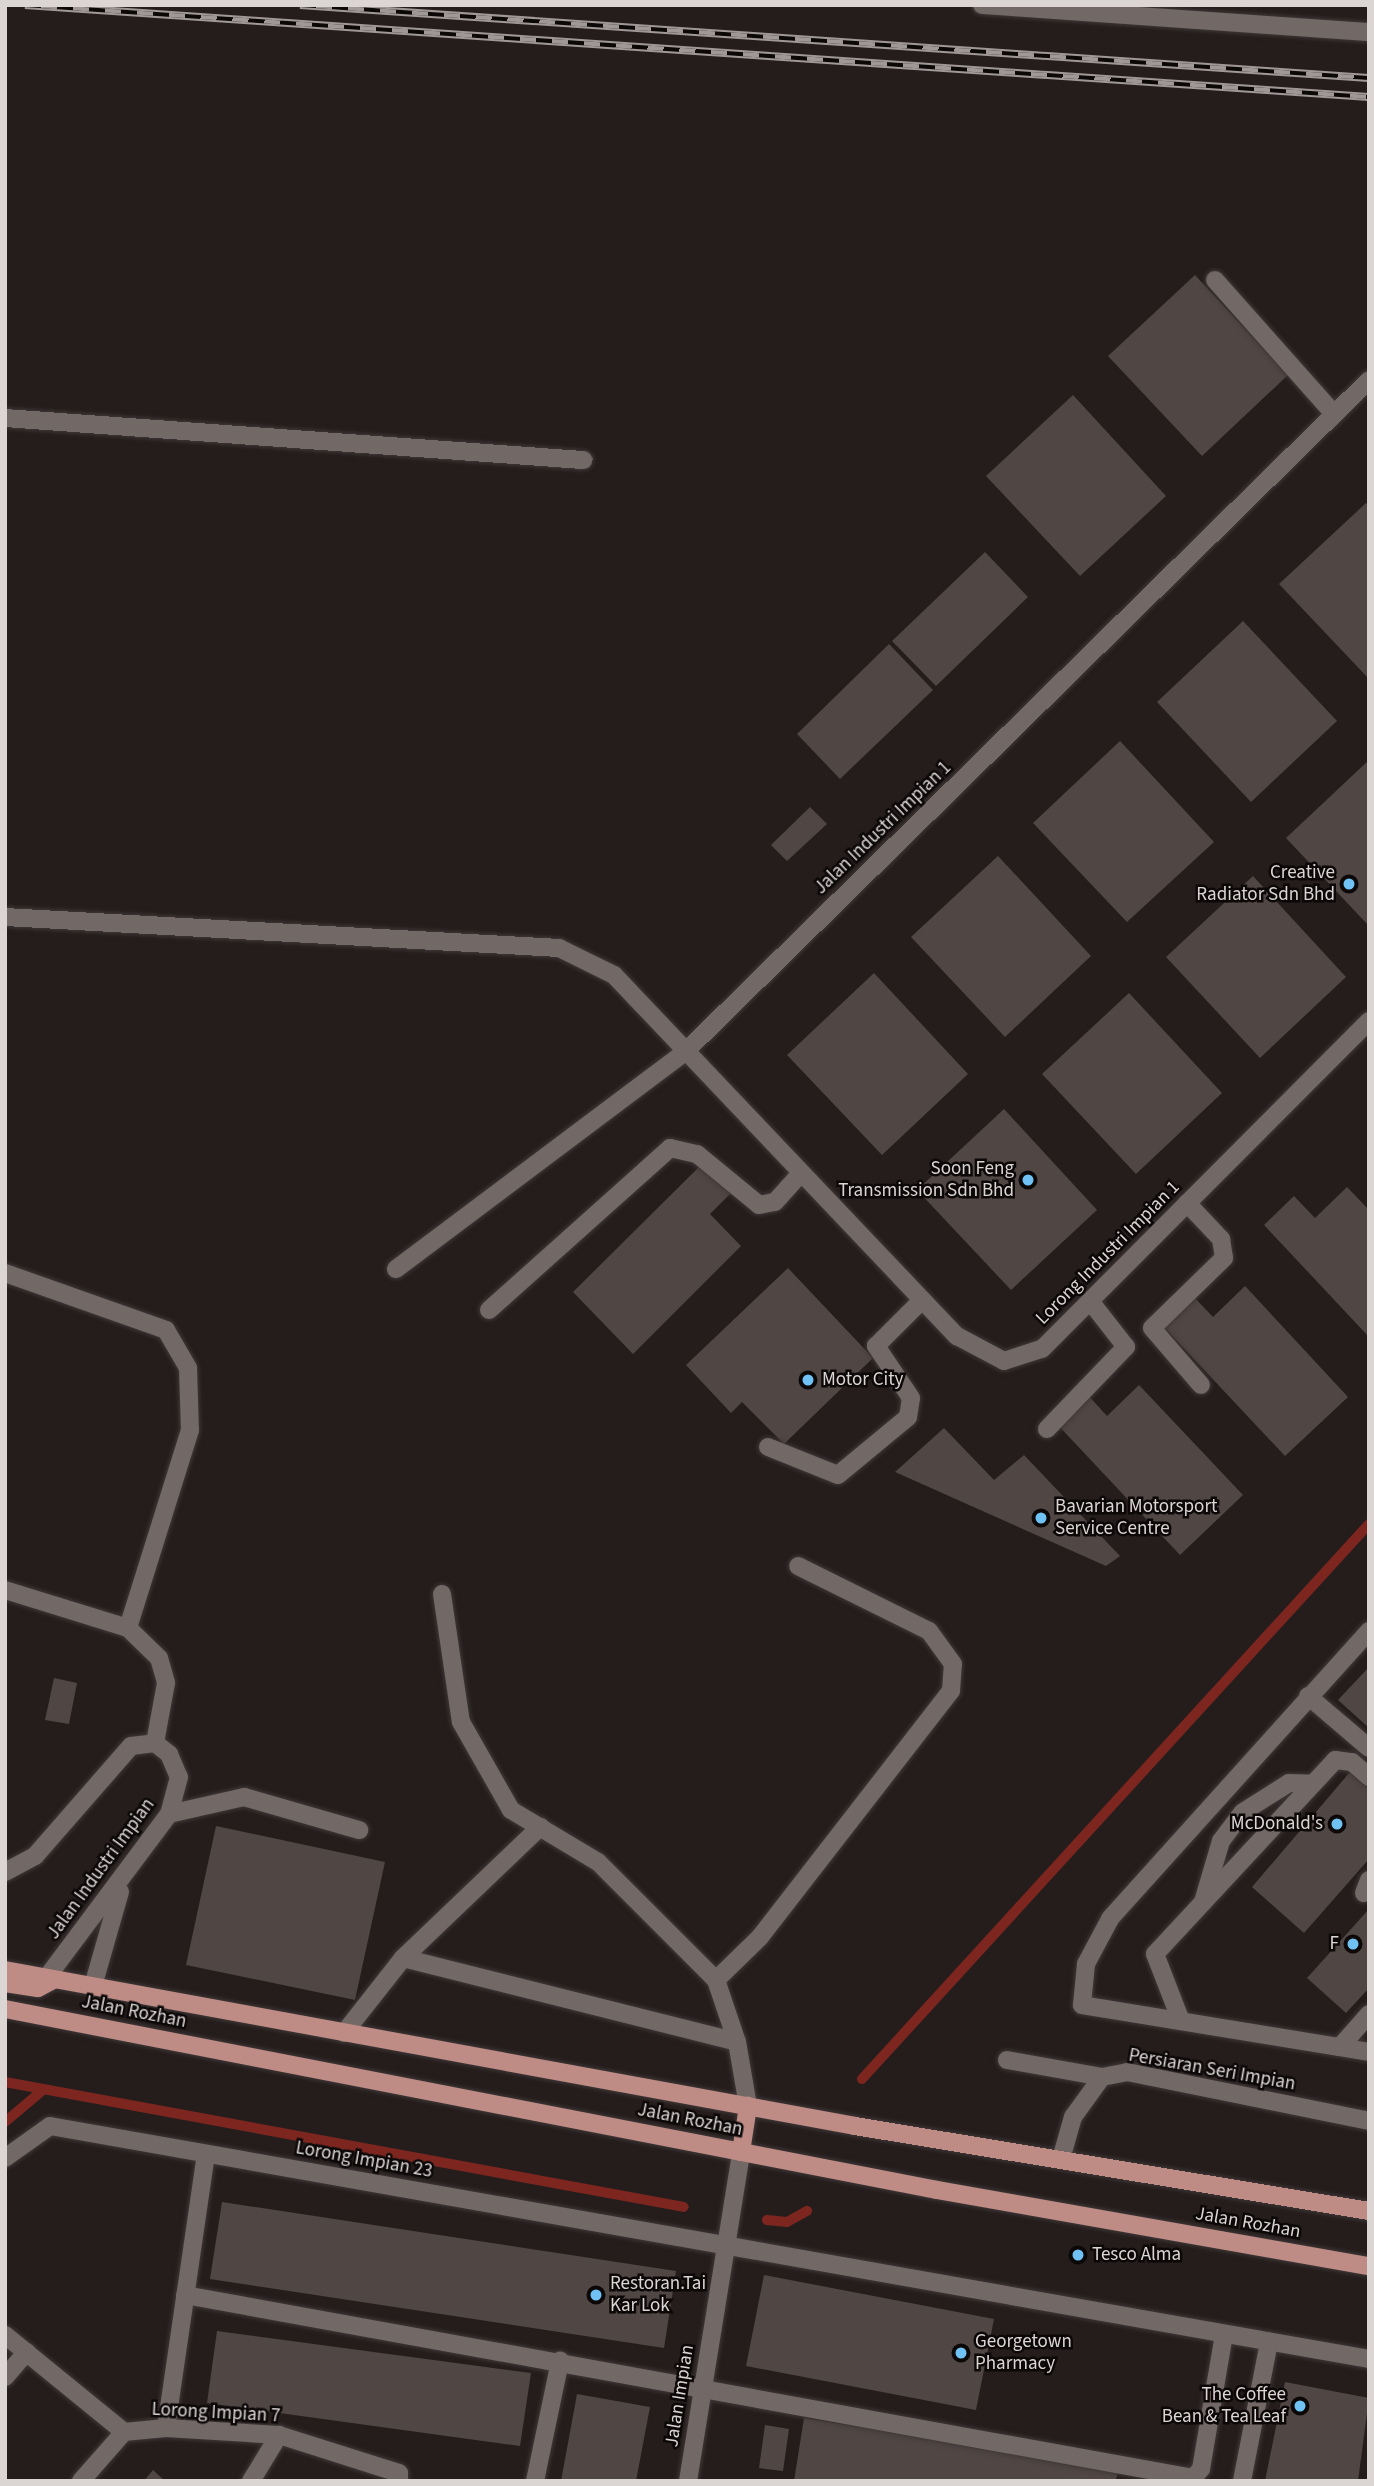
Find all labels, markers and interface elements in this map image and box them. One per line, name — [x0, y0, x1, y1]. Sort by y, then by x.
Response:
street label: Jalan Industri Impian 1 — [810, 757, 956, 899]
place label: Creative Radiator Sdn Bhd — [1196, 862, 1335, 906]
marker: Creative Radiator Sdn Bhd — [1341, 876, 1357, 892]
place label: Soon Feng Transmission Sdn Bhd — [838, 1158, 1014, 1202]
marker: Soon Feng Transmission Sdn Bhd — [1020, 1172, 1036, 1188]
street label: Lorong Industri Impian 1 — [1031, 1176, 1185, 1330]
place label: Motor City — [822, 1369, 903, 1391]
marker: Motor City — [800, 1372, 816, 1388]
place label: Bavarian Motorsport Service Centre — [1055, 1496, 1217, 1540]
marker: Bavarian Motorsport Service Centre — [1033, 1510, 1049, 1526]
street label: Jalan Industri Impian — [42, 1794, 160, 1944]
place label: McDonald's — [1231, 1813, 1323, 1835]
marker: McDonald's — [1329, 1816, 1345, 1832]
place label: F — [1330, 1933, 1339, 1955]
marker: F — [1345, 1936, 1361, 1952]
street label: Jalan Rozhan — [80, 1991, 188, 2033]
street label: Persiaran Seri Impian — [1127, 2044, 1297, 2096]
street label: Jalan Rozhan — [636, 2099, 744, 2141]
street label: Lorong Impian 23 — [294, 2137, 434, 2183]
street label: Jalan Rozhan — [1194, 2203, 1302, 2243]
place label: Tesco Alma — [1092, 2244, 1181, 2266]
marker: Tesco Alma — [1070, 2247, 1086, 2263]
place label: Restoran.Tai Kar Lok — [610, 2273, 706, 2317]
marker: Restoran.Tai Kar Lok — [588, 2287, 604, 2303]
place label: Georgetown Pharmacy — [975, 2331, 1072, 2375]
street label: Jalan Impian — [661, 2343, 699, 2449]
marker: Georgetown Pharmacy — [953, 2345, 969, 2361]
place label: The Coffee Bean & Tea Leaf — [1162, 2384, 1286, 2428]
street label: Lorong Impian 7 — [151, 2398, 281, 2428]
marker: The Coffee Bean & Tea Leaf — [1292, 2398, 1308, 2414]

